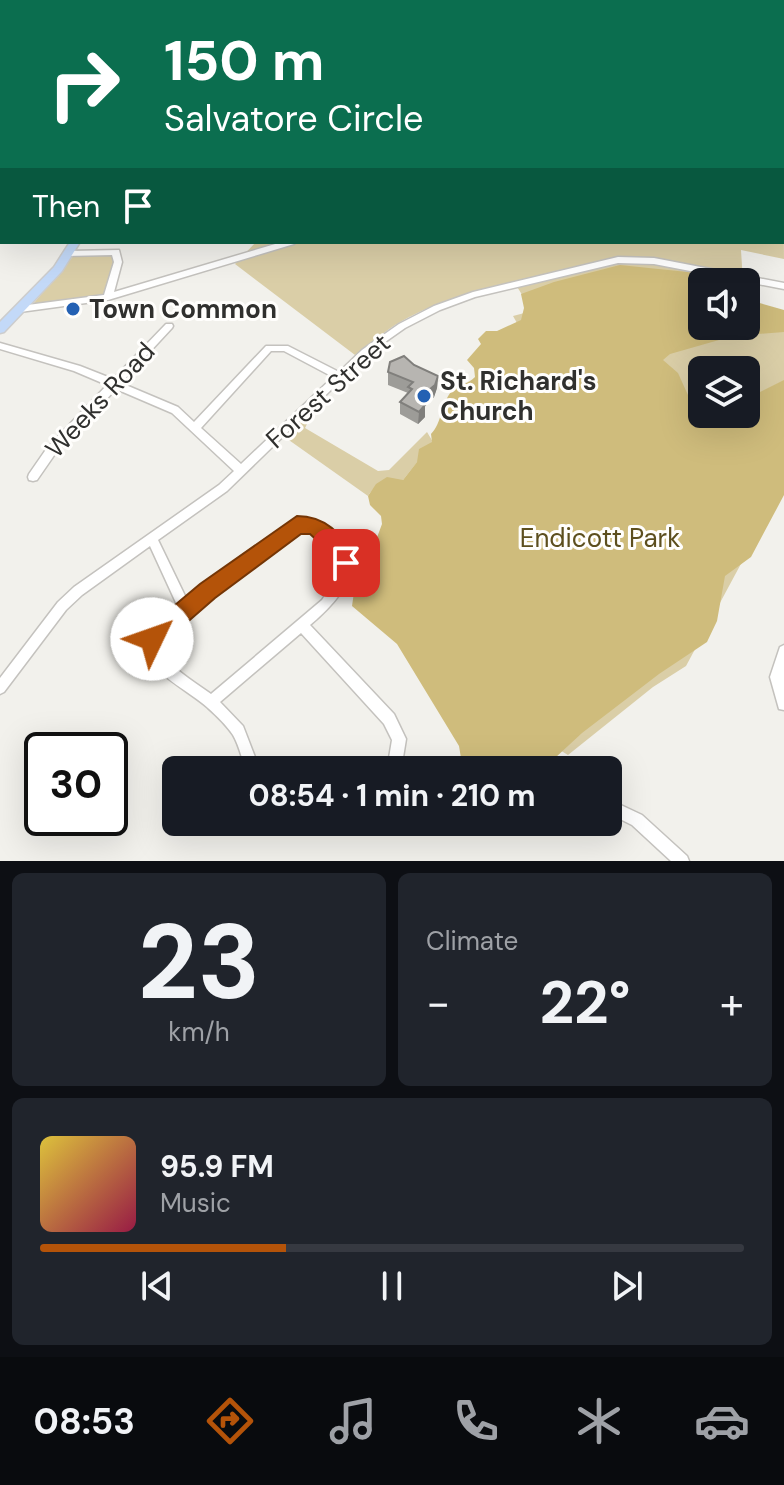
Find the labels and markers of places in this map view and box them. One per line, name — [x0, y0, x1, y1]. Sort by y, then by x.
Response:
place label: Town Common — [89, 292, 277, 326]
marker: Town Common — [64, 300, 82, 318]
place label: St. Richard's Church — [440, 364, 597, 428]
marker: St. Richard's Church — [415, 387, 433, 405]
pin — [312, 529, 380, 597]

